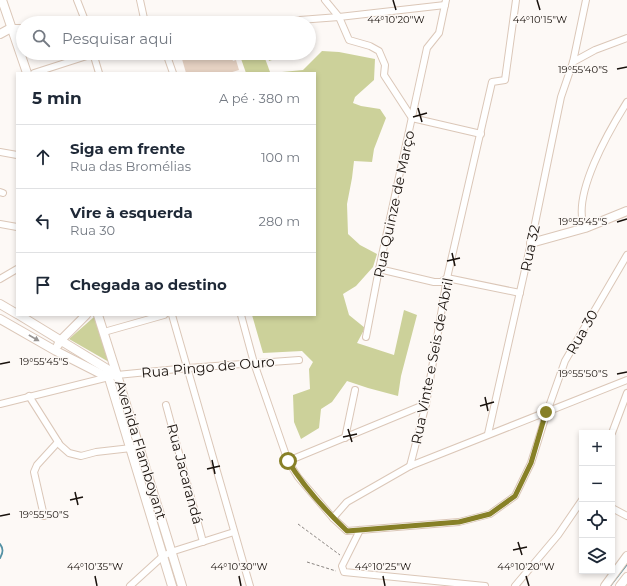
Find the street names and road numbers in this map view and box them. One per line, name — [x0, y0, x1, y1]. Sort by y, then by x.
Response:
street label: Rua Quinze de Março — [370, 128, 418, 279]
street label: Rua 32 — [516, 223, 544, 273]
street label: Rua Vinte e Seis de Abril — [407, 276, 457, 446]
street label: Rua 30 — [562, 306, 602, 358]
street label: Rua Pingo de Ouro — [141, 352, 276, 382]
street label: Avenida Flamboyant — [111, 378, 171, 522]
street label: Rua Jacarandá — [163, 422, 207, 526]

